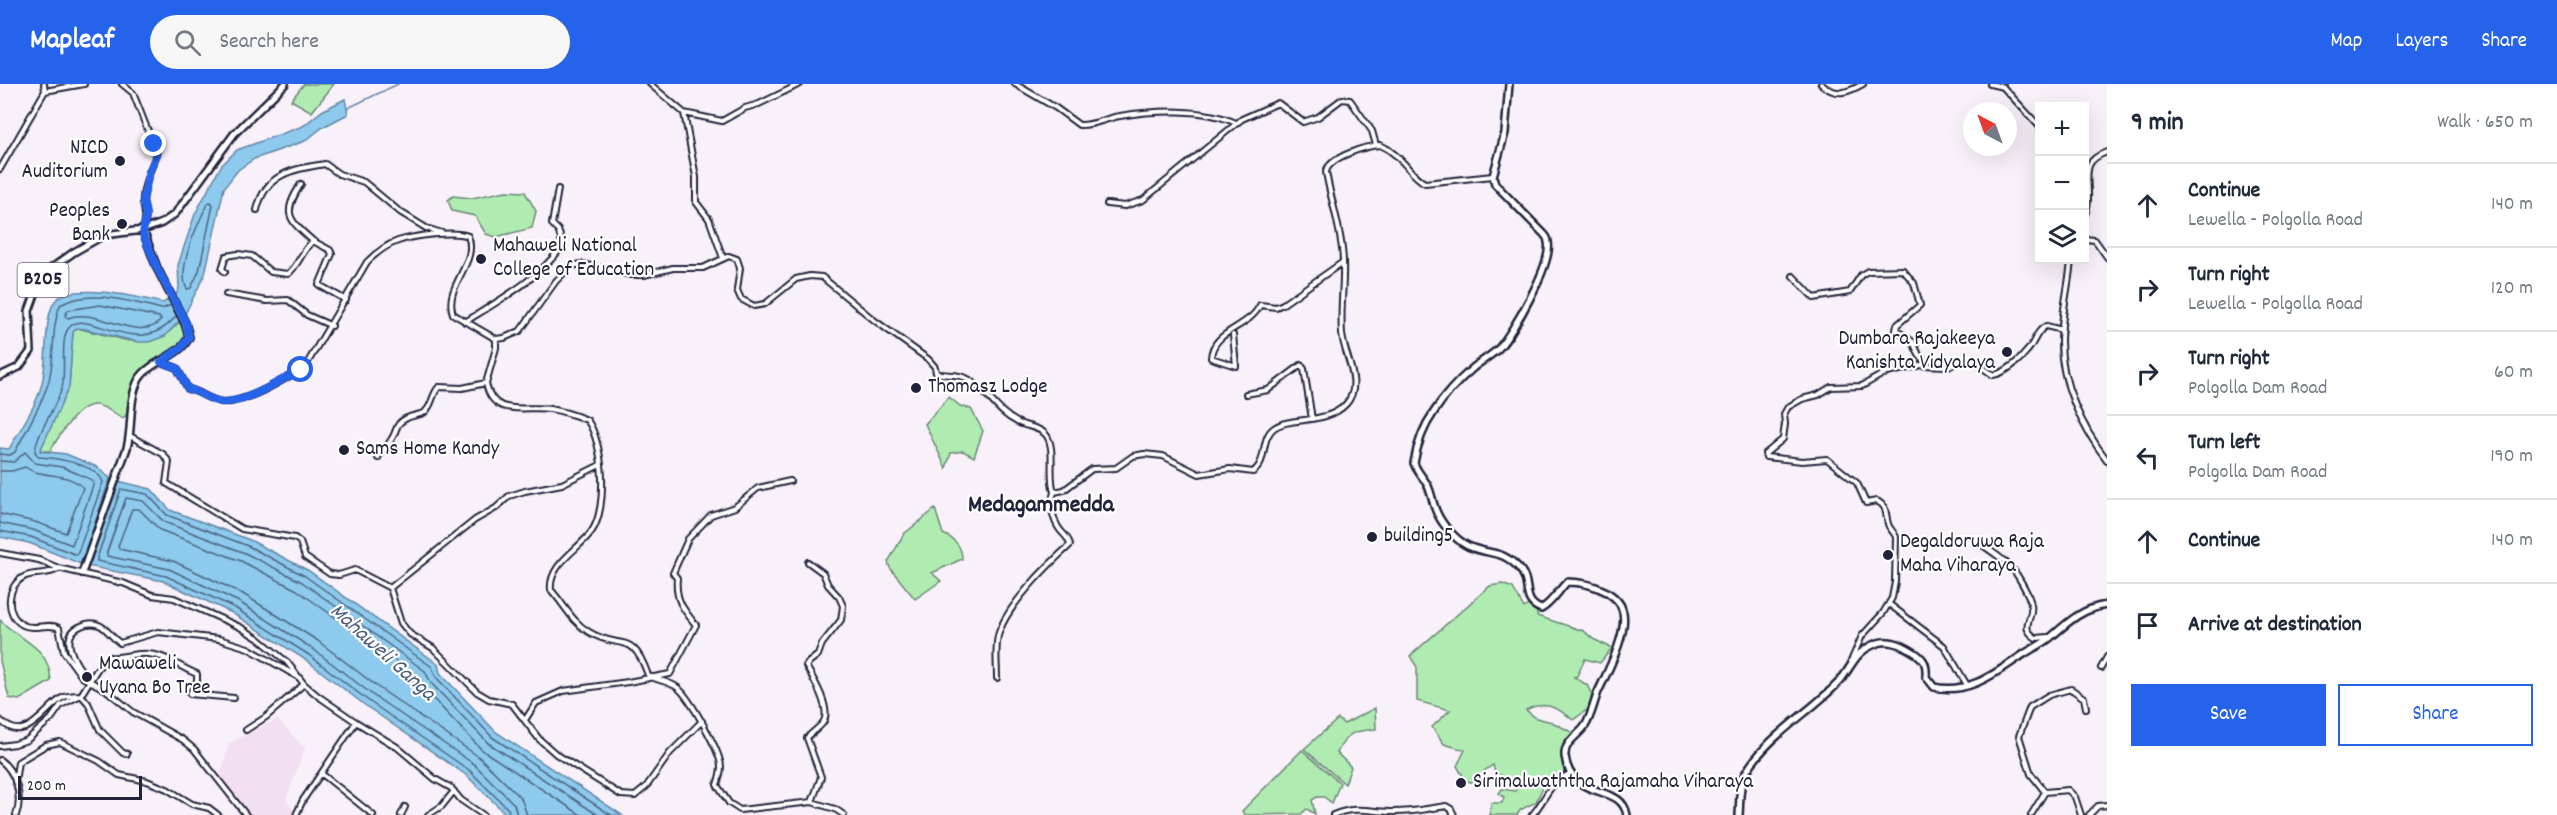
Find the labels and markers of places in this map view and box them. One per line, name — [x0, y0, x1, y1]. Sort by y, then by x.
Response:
place label: NICD Auditorium — [22, 134, 108, 188]
marker: NICD Auditorium — [113, 154, 127, 168]
place label: Peoples Bank — [49, 197, 110, 251]
marker: Peoples Bank — [115, 217, 129, 231]
place label: Mahaweli National College of Education — [493, 232, 654, 286]
marker: Mahaweli National College of Education — [474, 252, 488, 266]
place label: Dumbara Rajakeeya Kanishta Vidyalaya — [1838, 325, 1996, 379]
marker: Dumbara Rajakeeya Kanishta Vidyalaya — [2000, 345, 2014, 359]
place label: Thomasz Lodge — [928, 373, 1048, 403]
marker: Thomasz Lodge — [909, 381, 923, 395]
place label: Sams Home Kandy — [356, 435, 500, 465]
marker: Sams Home Kandy — [337, 443, 351, 457]
place label: building5 — [1384, 522, 1453, 552]
place label: Degaldoruwa Raja Maha Viharaya — [1900, 528, 2045, 582]
marker: building5 — [1365, 530, 1379, 544]
marker: Degaldoruwa Raja Maha Viharaya — [1881, 548, 1895, 562]
place label: Mawaweli Uyana Bo Tree — [99, 650, 211, 704]
marker: Mawaweli Uyana Bo Tree — [80, 670, 94, 684]
place label: Sirimalwaththa Rajamaha Viharaya — [1473, 768, 1754, 798]
marker: Sirimalwaththa Rajamaha Viharaya — [1454, 776, 1468, 790]

